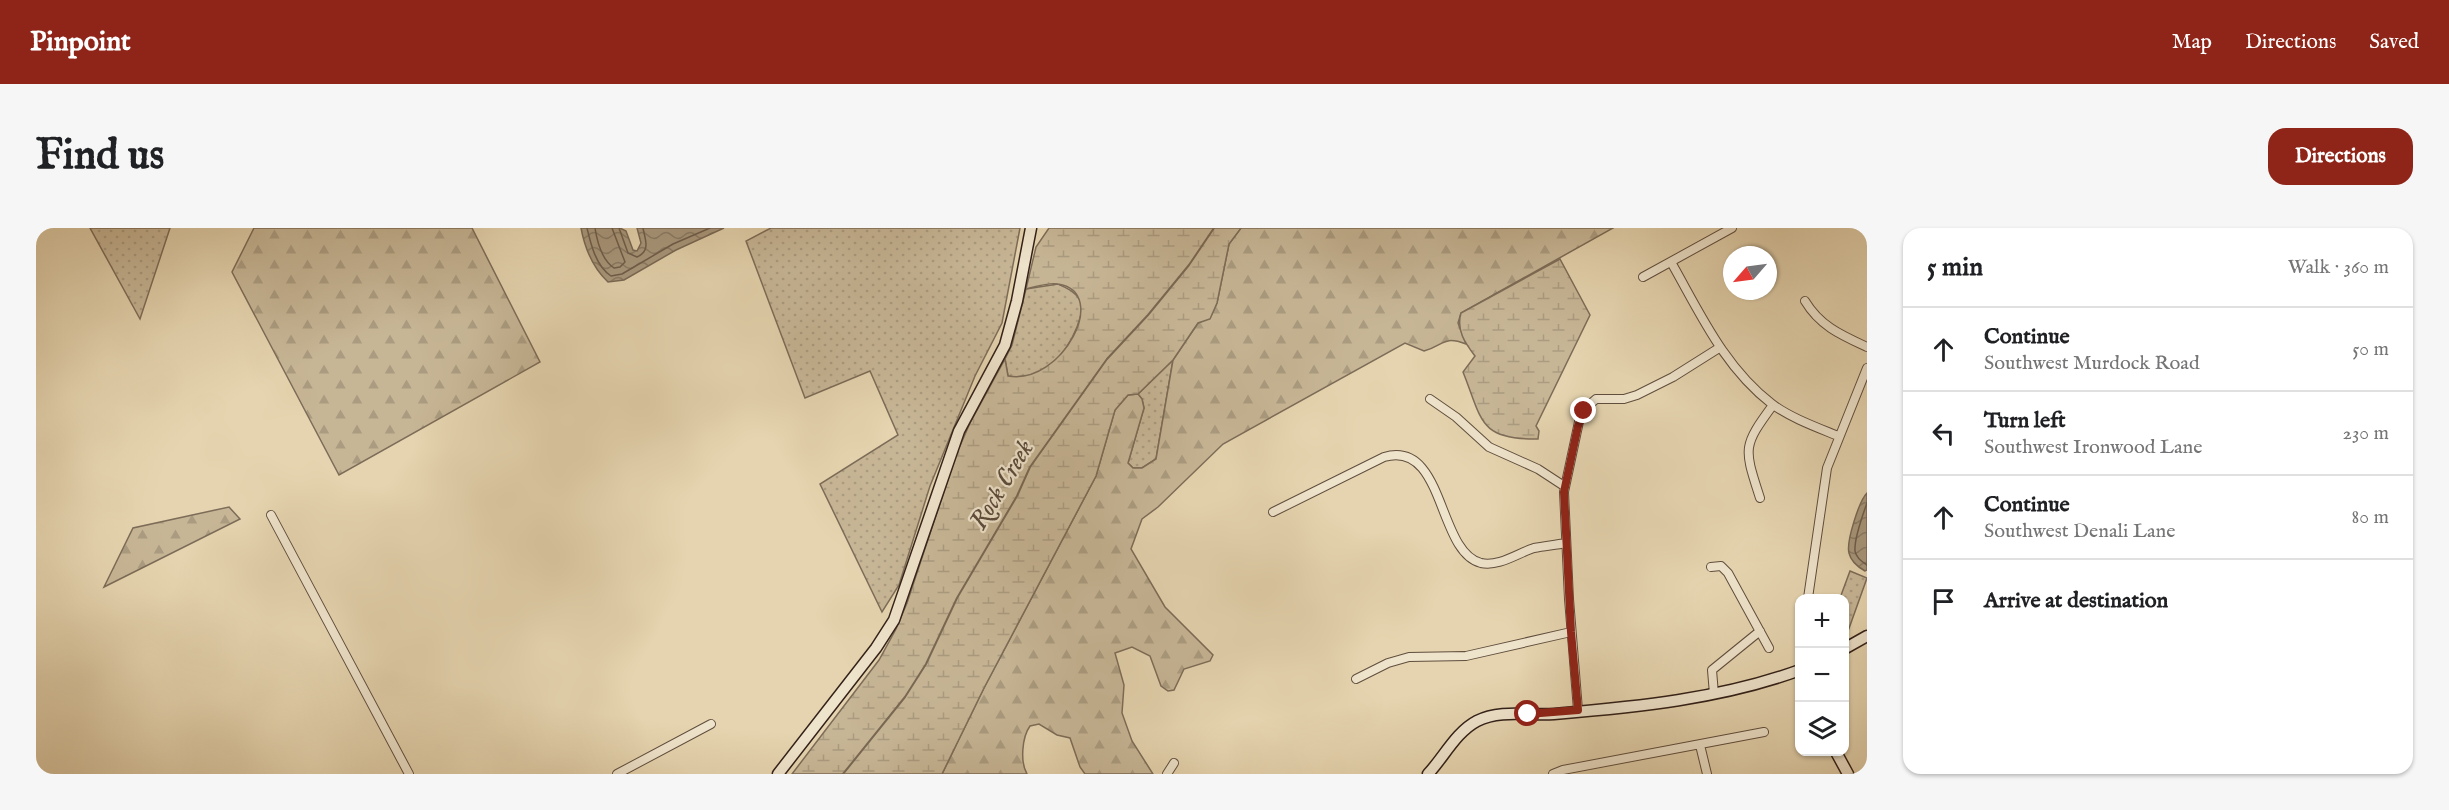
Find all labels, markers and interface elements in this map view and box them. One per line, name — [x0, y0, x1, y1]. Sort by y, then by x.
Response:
text: Pinpoint — [30, 25, 131, 60]
text: Map — [2172, 29, 2212, 56]
text: Directions — [2245, 29, 2336, 56]
text: Saved — [2369, 29, 2419, 56]
button: Directions — [2268, 128, 2413, 185]
text: Find us — [36, 130, 164, 183]
north arrow — [1723, 246, 1777, 300]
text: 5 min — [1927, 251, 1983, 284]
text: Walk · 360 m — [2288, 255, 2389, 280]
text: Continue — [1984, 323, 2070, 351]
icon: ahead — [1927, 333, 1960, 366]
text: 50 m — [2352, 337, 2389, 362]
text: Southwest Murdock Road — [1984, 351, 2200, 376]
route end — [1570, 397, 1596, 423]
text: Turn left — [1984, 407, 2066, 435]
icon: left — [1927, 417, 1960, 450]
text: 230 m — [2343, 421, 2389, 446]
water label: Rock Creek — [962, 434, 1042, 536]
text: Southwest Ironwood Lane — [1984, 435, 2202, 460]
text: Continue — [1984, 491, 2070, 519]
icon: ahead — [1927, 501, 1960, 534]
text: 80 m — [2352, 505, 2389, 530]
text: Southwest Denali Lane — [1984, 519, 2175, 544]
icon: arrive — [1927, 585, 1960, 618]
text: Arrive at destination — [1984, 587, 2168, 615]
map controls — [1795, 594, 1849, 756]
button: + — [1795, 594, 1849, 648]
button: − — [1795, 648, 1849, 702]
route start — [1514, 700, 1540, 726]
button: layers — [1795, 702, 1849, 756]

